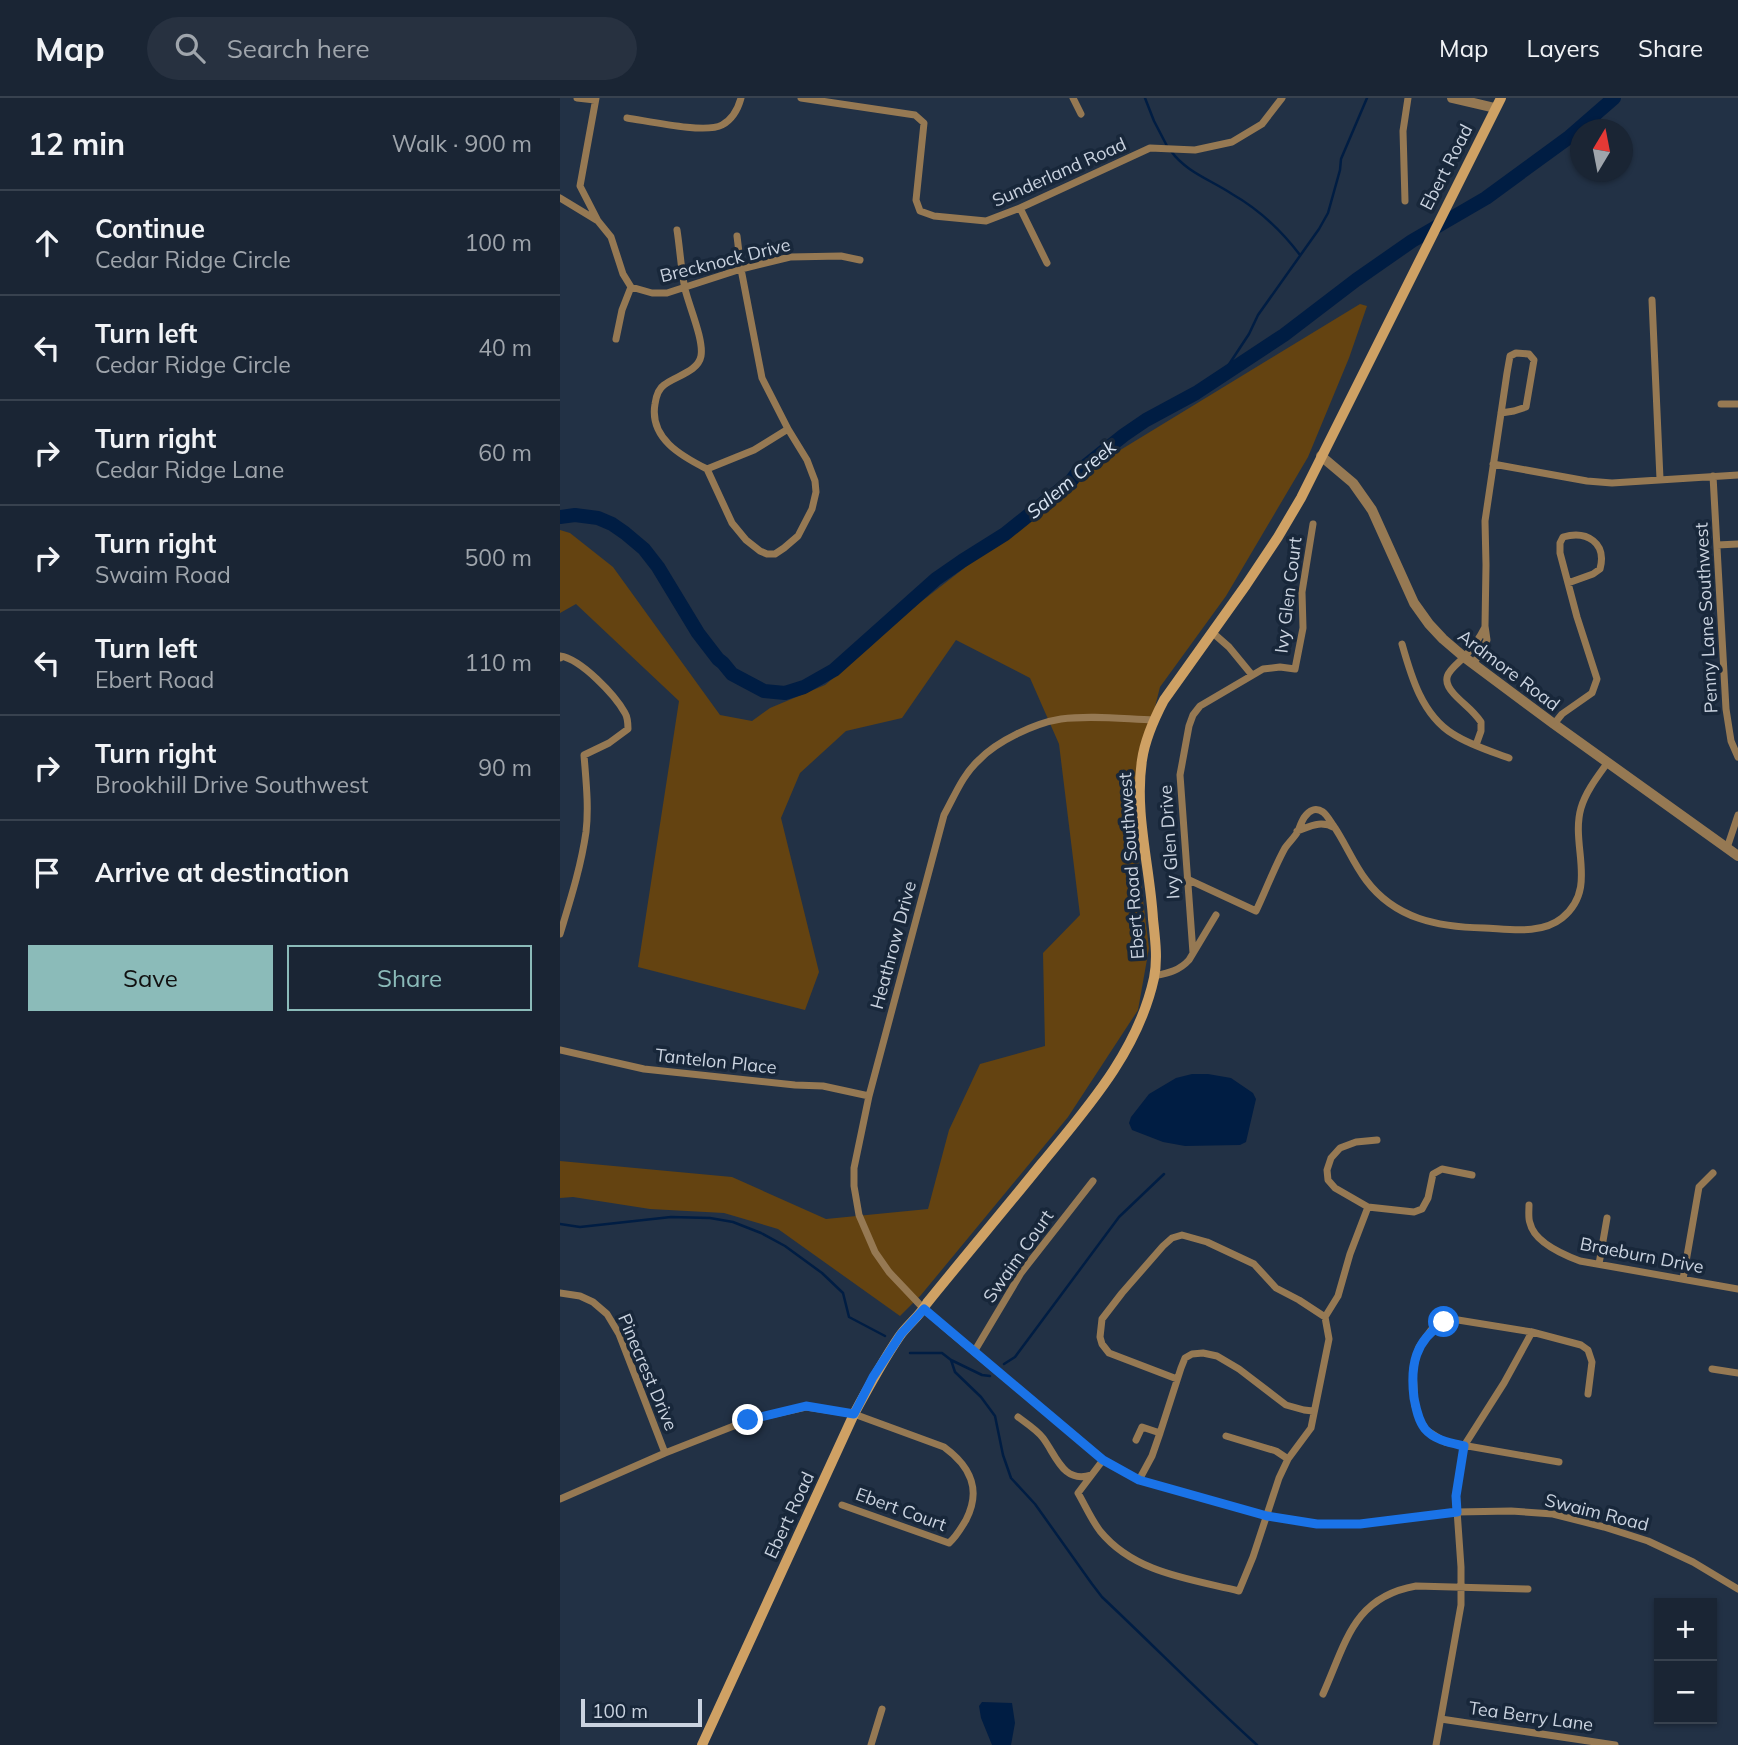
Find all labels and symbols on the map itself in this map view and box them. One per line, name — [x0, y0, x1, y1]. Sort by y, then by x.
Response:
north arrow — [1570, 119, 1633, 182]
street label: Ebert Road — [1415, 120, 1477, 214]
street label: Sunderland Road — [988, 132, 1130, 212]
street label: Brecknock Drive — [657, 233, 793, 287]
water label: Salem Creek — [1021, 434, 1122, 524]
street label: Penny Lane Southwest — [1690, 522, 1722, 714]
street label: Ivy Glen Court — [1269, 536, 1307, 654]
street label: Ardmore Road — [1454, 624, 1564, 716]
street label: Ebert Road Southwest — [1113, 772, 1149, 960]
street label: Ivy Glen Drive — [1154, 784, 1184, 900]
street label: Heathrow Drive — [865, 878, 921, 1012]
street label: Tantelon Place — [654, 1043, 778, 1079]
street label: Swaim Court — [978, 1205, 1058, 1307]
street label: Braeburn Drive — [1578, 1232, 1706, 1278]
route start — [1428, 1306, 1459, 1337]
street label: Pinecrest Drive — [613, 1310, 683, 1434]
route end — [732, 1404, 763, 1435]
street label: Ebert Road — [759, 1468, 819, 1562]
street label: Ebert Court — [853, 1482, 949, 1536]
street label: Swaim Road — [1543, 1488, 1651, 1536]
scale bar — [581, 1696, 702, 1728]
street label: Tea Berry Lane — [1467, 1696, 1595, 1736]

